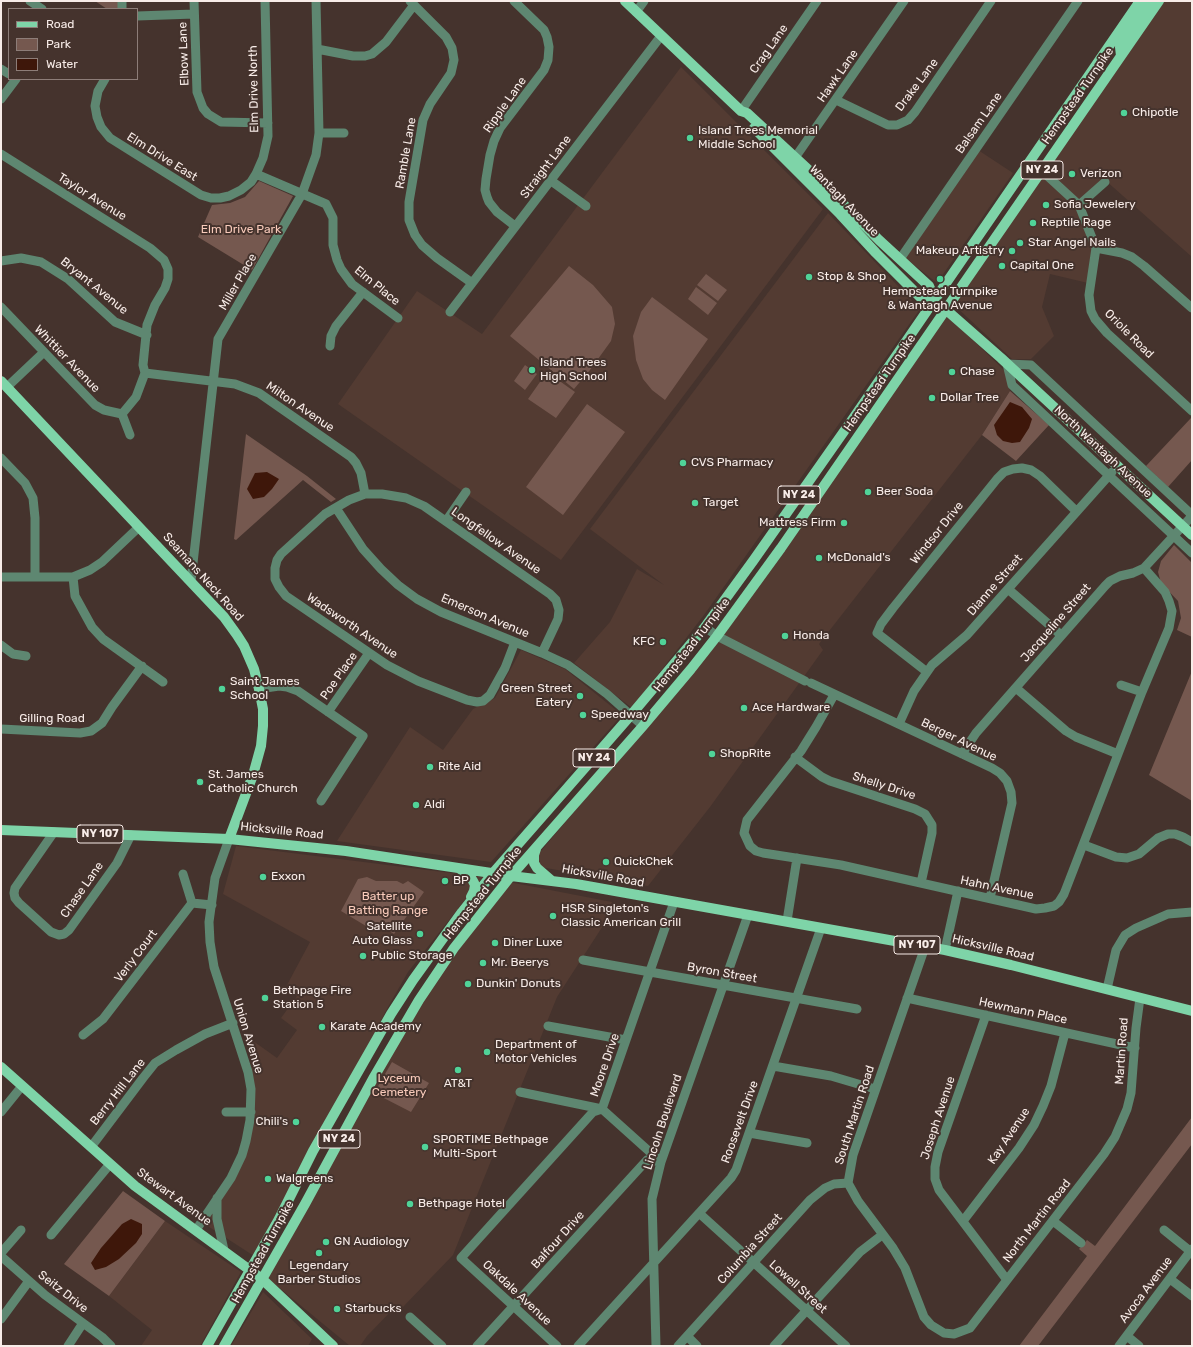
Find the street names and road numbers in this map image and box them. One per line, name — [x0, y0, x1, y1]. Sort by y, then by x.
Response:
street label: Elbow Lane — [176, 22, 192, 86]
street label: Crag Lane — [747, 22, 791, 76]
street label: Elm Drive North — [246, 45, 262, 133]
street label: Hempstead Turnpike — [1039, 45, 1117, 147]
street label: Hawk Lane — [815, 47, 861, 105]
street label: Drake Lane — [893, 56, 941, 114]
street label: Ripple Lane — [480, 74, 530, 136]
street label: Balsam Lane — [953, 90, 1005, 156]
street label: Ramble Lane — [393, 116, 419, 190]
street label: Elm Drive East — [124, 130, 200, 184]
street label: Straight Lane — [518, 133, 574, 201]
road number: NY 24 — [1021, 161, 1063, 179]
street label: Wantagh Avenue — [806, 162, 882, 240]
street label: Taylor Avenue — [55, 170, 129, 224]
street label: Miller Place — [216, 251, 260, 313]
street label: Bryant Avenue — [57, 254, 131, 318]
street label: Elm Place — [351, 263, 403, 309]
street label: Oriole Road — [1101, 306, 1157, 362]
street label: Whittier Avenue — [31, 322, 103, 396]
street label: Hempstead Turnpike — [841, 332, 919, 434]
street label: Milton Avenue — [263, 379, 337, 435]
street label: North Wantagh Avenue — [1051, 403, 1155, 501]
road number: NY 24 — [778, 486, 820, 504]
street label: Windsor Drive — [907, 499, 967, 567]
street label: Longfellow Avenue — [448, 505, 544, 577]
street label: Seamans Neck Road — [160, 530, 246, 624]
street label: Dianne Street — [964, 551, 1026, 619]
street label: Jacqueline Street — [1018, 581, 1094, 665]
street label: Wadsworth Avenue — [304, 590, 400, 662]
street label: Emerson Avenue — [439, 591, 531, 641]
street label: Hempstead Turnpike — [651, 595, 733, 695]
street label: Poe Place — [317, 649, 361, 703]
street label: Gilling Road — [19, 712, 85, 726]
street label: Berger Avenue — [919, 715, 999, 765]
road number: NY 24 — [573, 749, 615, 767]
street label: Shelly Drive — [851, 769, 917, 803]
street label: Hicksville Road — [240, 819, 324, 843]
road number: NY 107 — [77, 825, 123, 843]
street label: Hempstead Turnpike — [441, 844, 525, 942]
street label: Chase Lane — [57, 859, 107, 921]
street label: Hicksville Road — [561, 862, 645, 890]
street label: Hahn Avenue — [959, 873, 1035, 903]
street label: Verly Court — [111, 927, 161, 985]
street label: Hicksville Road — [951, 932, 1035, 964]
road number: NY 107 — [894, 936, 940, 954]
street label: Byron Street — [686, 960, 758, 986]
street label: Hewmann Place — [977, 995, 1069, 1027]
street label: Union Avenue — [230, 997, 266, 1075]
street label: Martin Road — [1112, 1017, 1132, 1085]
street label: Moore Drive — [587, 1031, 623, 1099]
street label: Berry Hill Lane — [87, 1056, 149, 1128]
street label: South Martin Road — [832, 1064, 878, 1166]
street label: Lincoln Boulevard — [641, 1072, 685, 1172]
street label: Joseph Avenue — [918, 1075, 958, 1161]
street label: Roosevelt Drive — [718, 1079, 762, 1165]
street label: Kay Avenue — [985, 1105, 1033, 1167]
road number: NY 24 — [318, 1130, 360, 1148]
street label: Stewart Avenue — [134, 1165, 214, 1229]
street label: North Martin Road — [1000, 1177, 1074, 1265]
street label: Hempstead Turnpike — [229, 1198, 297, 1306]
street label: Balfour Drive — [528, 1208, 588, 1272]
street label: Columbia Street — [715, 1211, 785, 1287]
street label: Avoca Avenue — [1116, 1254, 1176, 1326]
street label: Oakdale Avenue — [480, 1257, 554, 1329]
street label: Lowell Street — [766, 1257, 830, 1317]
street label: Seitz Drive — [35, 1268, 91, 1316]

